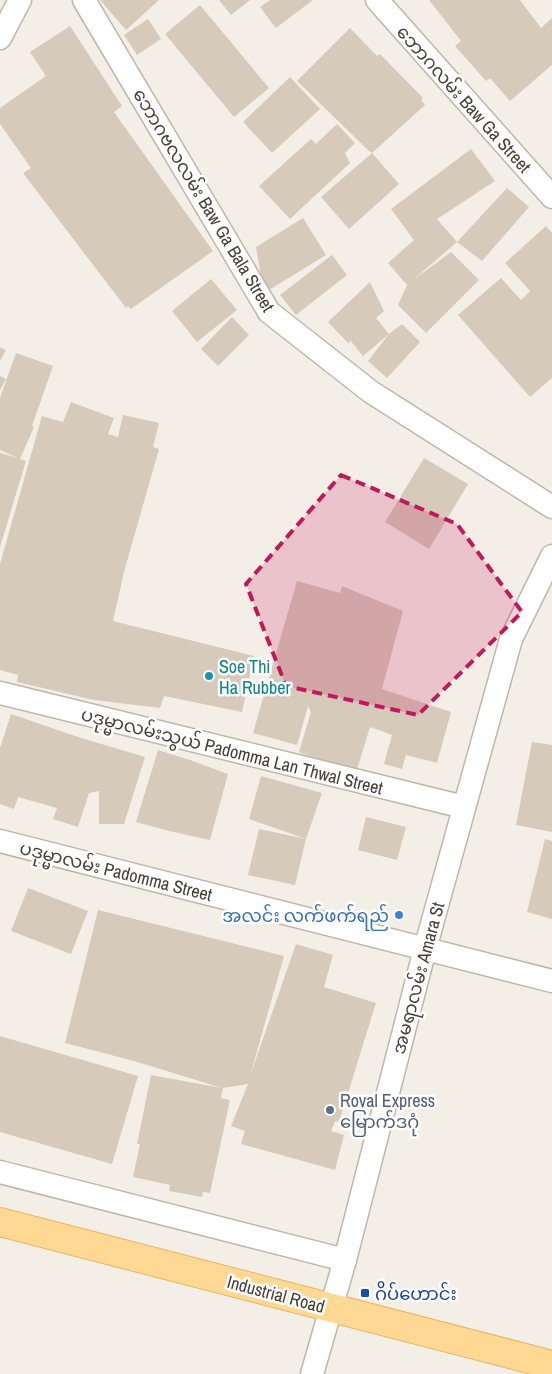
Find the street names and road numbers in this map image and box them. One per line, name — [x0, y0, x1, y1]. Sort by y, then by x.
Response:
street label: ဘောဂလမ်း Baw Ga Street — [391, 20, 537, 178]
street label: ဘောဂဗလလမ်း Baw Ga Bala Street — [127, 84, 281, 316]
street label: ပဒုမ္မာလမ်းသွယ် Padomma Lan Thwal Street — [78, 701, 385, 804]
street label: ပဒုမ္မာလမ်း Padomma Street — [16, 835, 215, 910]
street label: အမရာလမ်း Amara St — [386, 899, 453, 1057]
street label: Industrial Road — [224, 1269, 328, 1319]

